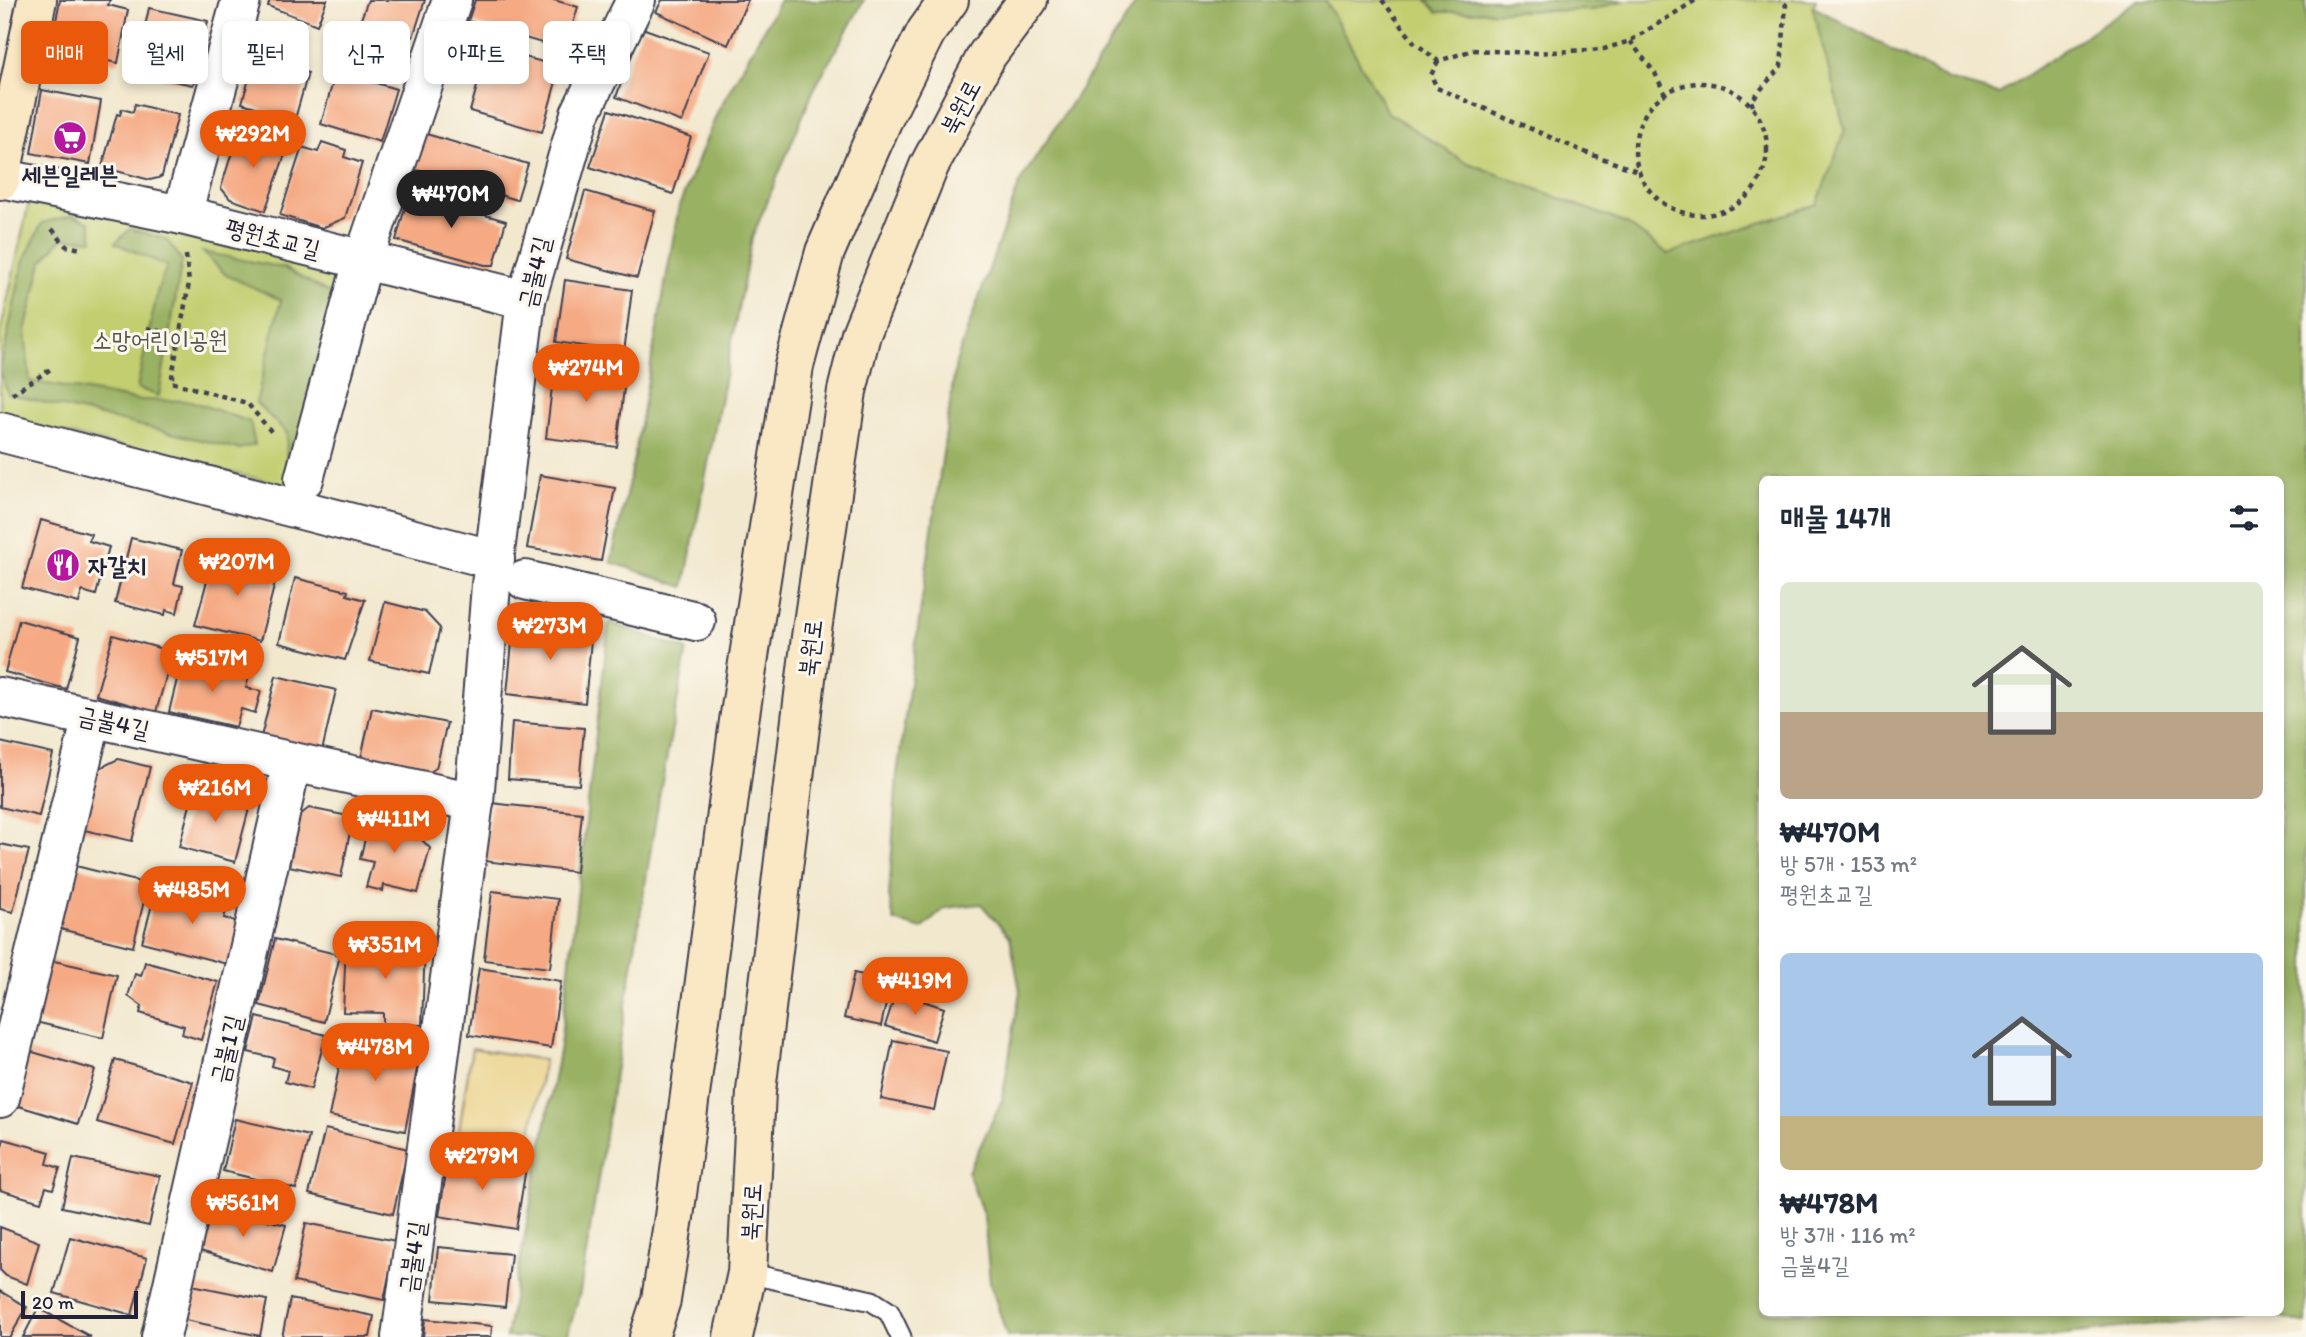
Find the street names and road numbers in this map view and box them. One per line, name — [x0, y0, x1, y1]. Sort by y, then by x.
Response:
street label: 북원로 — [934, 75, 986, 139]
street label: 평원초교길 — [223, 212, 323, 264]
street label: 금불4길 — [512, 233, 556, 311]
street label: 북원로 — [792, 617, 828, 679]
street label: 금불4길 — [75, 700, 153, 744]
street label: 금불1길 — [204, 1012, 248, 1086]
street label: 북원로 — [735, 1182, 767, 1242]
street label: 금불4길 — [393, 1219, 431, 1295]

